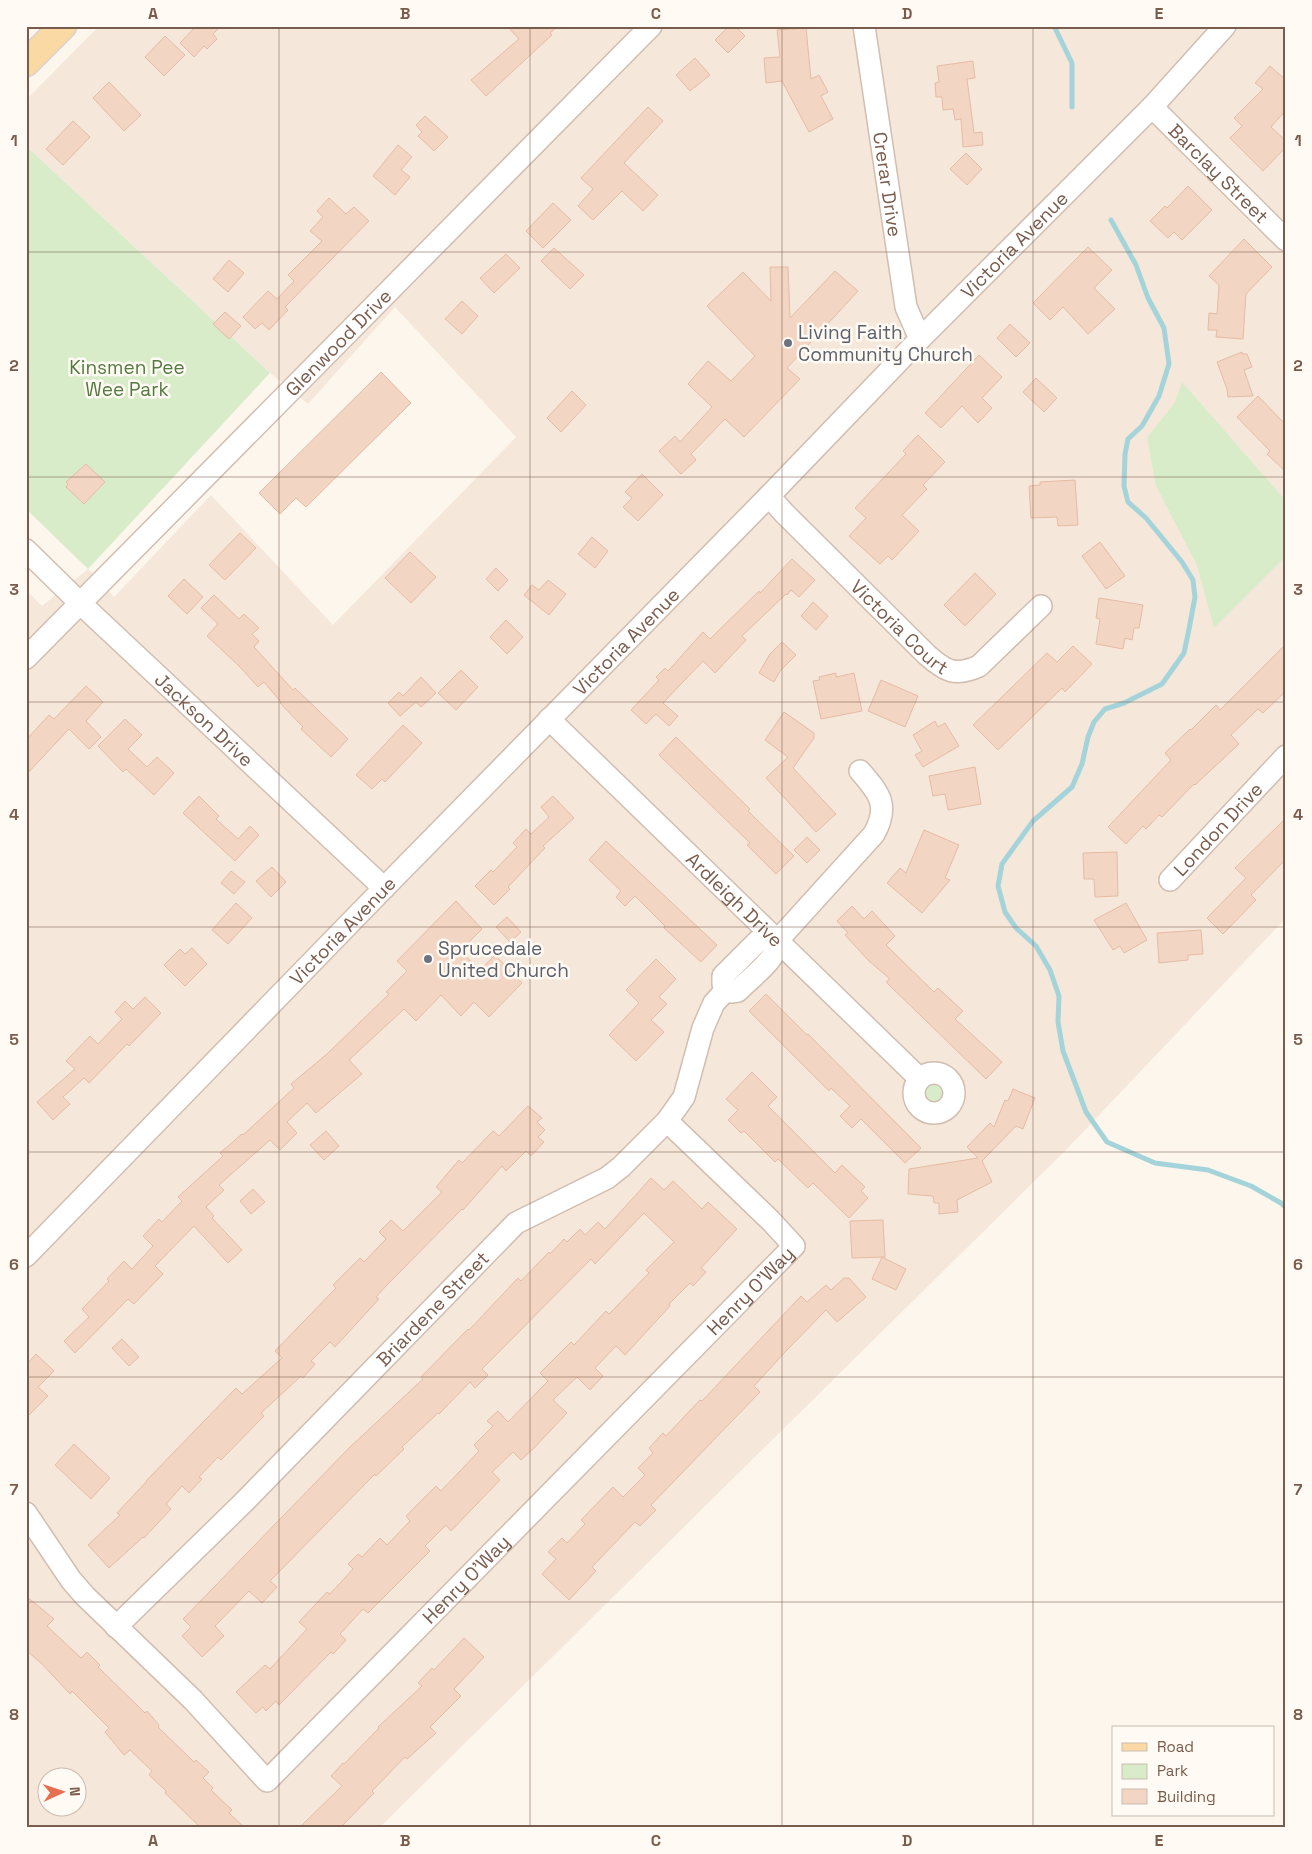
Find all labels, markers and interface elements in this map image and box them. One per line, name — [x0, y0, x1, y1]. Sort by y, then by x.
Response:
text: A — [148, 3, 158, 24]
text: B — [400, 3, 410, 24]
text: C — [651, 3, 661, 24]
text: D — [902, 3, 912, 24]
text: E — [1155, 3, 1164, 24]
street label: Barclay Street — [1163, 118, 1274, 228]
text: 1 — [10, 130, 18, 151]
street label: Crerar Drive — [867, 130, 908, 238]
text: 1 — [1294, 130, 1302, 151]
street label: Victoria Avenue — [955, 186, 1073, 304]
street label: Glenwood Drive — [280, 283, 397, 401]
place label: Living Faith Community Church — [798, 320, 973, 367]
marker: Living Faith Community Church — [782, 337, 794, 349]
text: 2 — [9, 355, 19, 376]
park label: Kinsmen Pee Wee Park — [69, 355, 185, 402]
text: 2 — [1293, 355, 1303, 376]
street label: Victoria Court — [845, 574, 953, 680]
text: 3 — [9, 579, 19, 600]
text: 3 — [1293, 579, 1303, 600]
street label: Victoria Avenue — [567, 582, 685, 701]
street label: Jackson Drive — [150, 667, 259, 772]
street label: London Drive — [1168, 777, 1268, 881]
text: 4 — [9, 804, 19, 825]
text: 4 — [1293, 804, 1303, 825]
street label: Ardleigh Drive — [681, 847, 789, 952]
street label: Victoria Avenue — [284, 871, 401, 990]
place label: Sprucedale United Church — [438, 936, 569, 983]
marker: Sprucedale United Church — [422, 953, 434, 965]
text: 5 — [9, 1029, 19, 1050]
text: 5 — [1293, 1029, 1303, 1050]
street label: Henry O'Way — [701, 1241, 799, 1340]
street label: Briardene Street — [371, 1246, 494, 1372]
text: 6 — [9, 1254, 19, 1275]
text: 6 — [1293, 1254, 1303, 1275]
text: 7 — [10, 1479, 19, 1500]
text: 7 — [1294, 1479, 1303, 1500]
street label: Henry O'Way — [417, 1529, 515, 1629]
text: 8 — [9, 1704, 19, 1725]
text: 8 — [1293, 1704, 1303, 1725]
legend — [1112, 1726, 1274, 1816]
text: Road — [1157, 1737, 1194, 1756]
text: Park — [1157, 1761, 1188, 1780]
north arrow — [38, 1766, 88, 1816]
text: N — [66, 1786, 84, 1796]
text: Building — [1157, 1787, 1216, 1806]
text: A — [148, 1830, 158, 1851]
text: B — [400, 1830, 410, 1851]
text: C — [651, 1830, 661, 1851]
text: D — [902, 1830, 912, 1851]
text: E — [1155, 1830, 1164, 1851]

